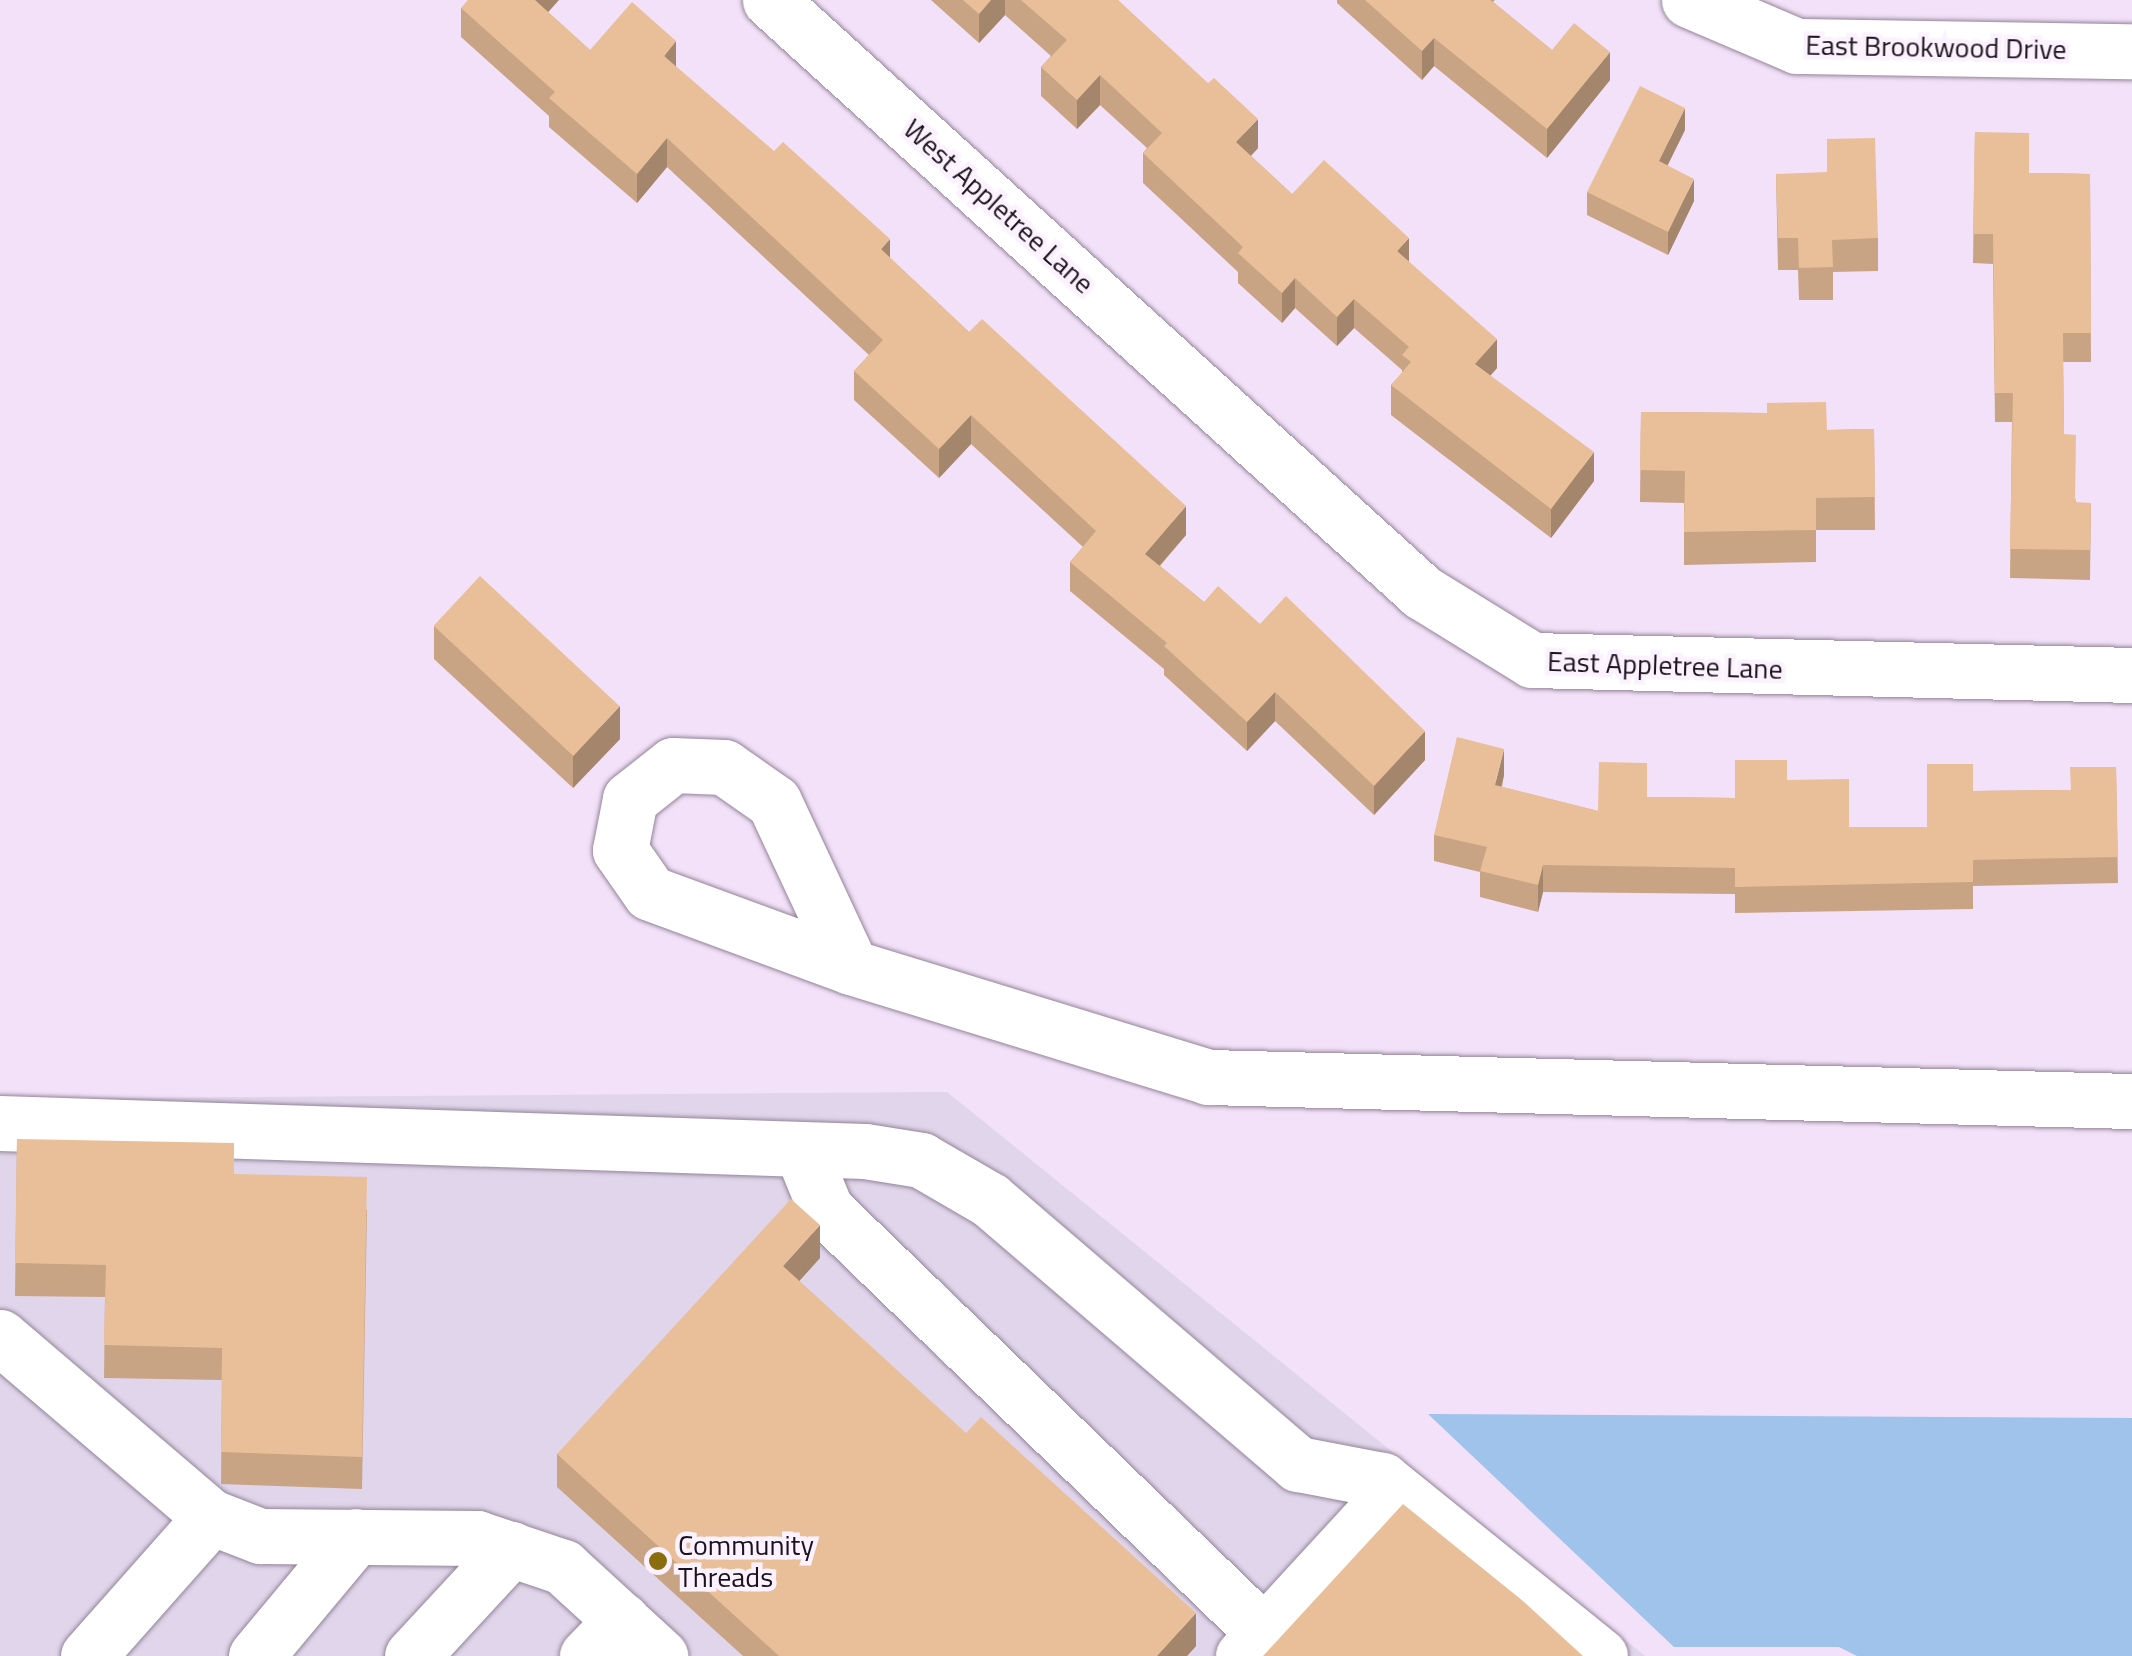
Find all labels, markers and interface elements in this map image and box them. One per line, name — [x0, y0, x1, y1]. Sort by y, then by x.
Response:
street label: East Brookwood Drive — [1805, 28, 2067, 66]
street label: West Appletree Lane — [897, 112, 1101, 300]
street label: East Appletree Lane — [1547, 644, 1783, 686]
place label: Community Threads — [678, 1528, 814, 1594]
marker: Community Threads — [647, 1550, 669, 1572]

